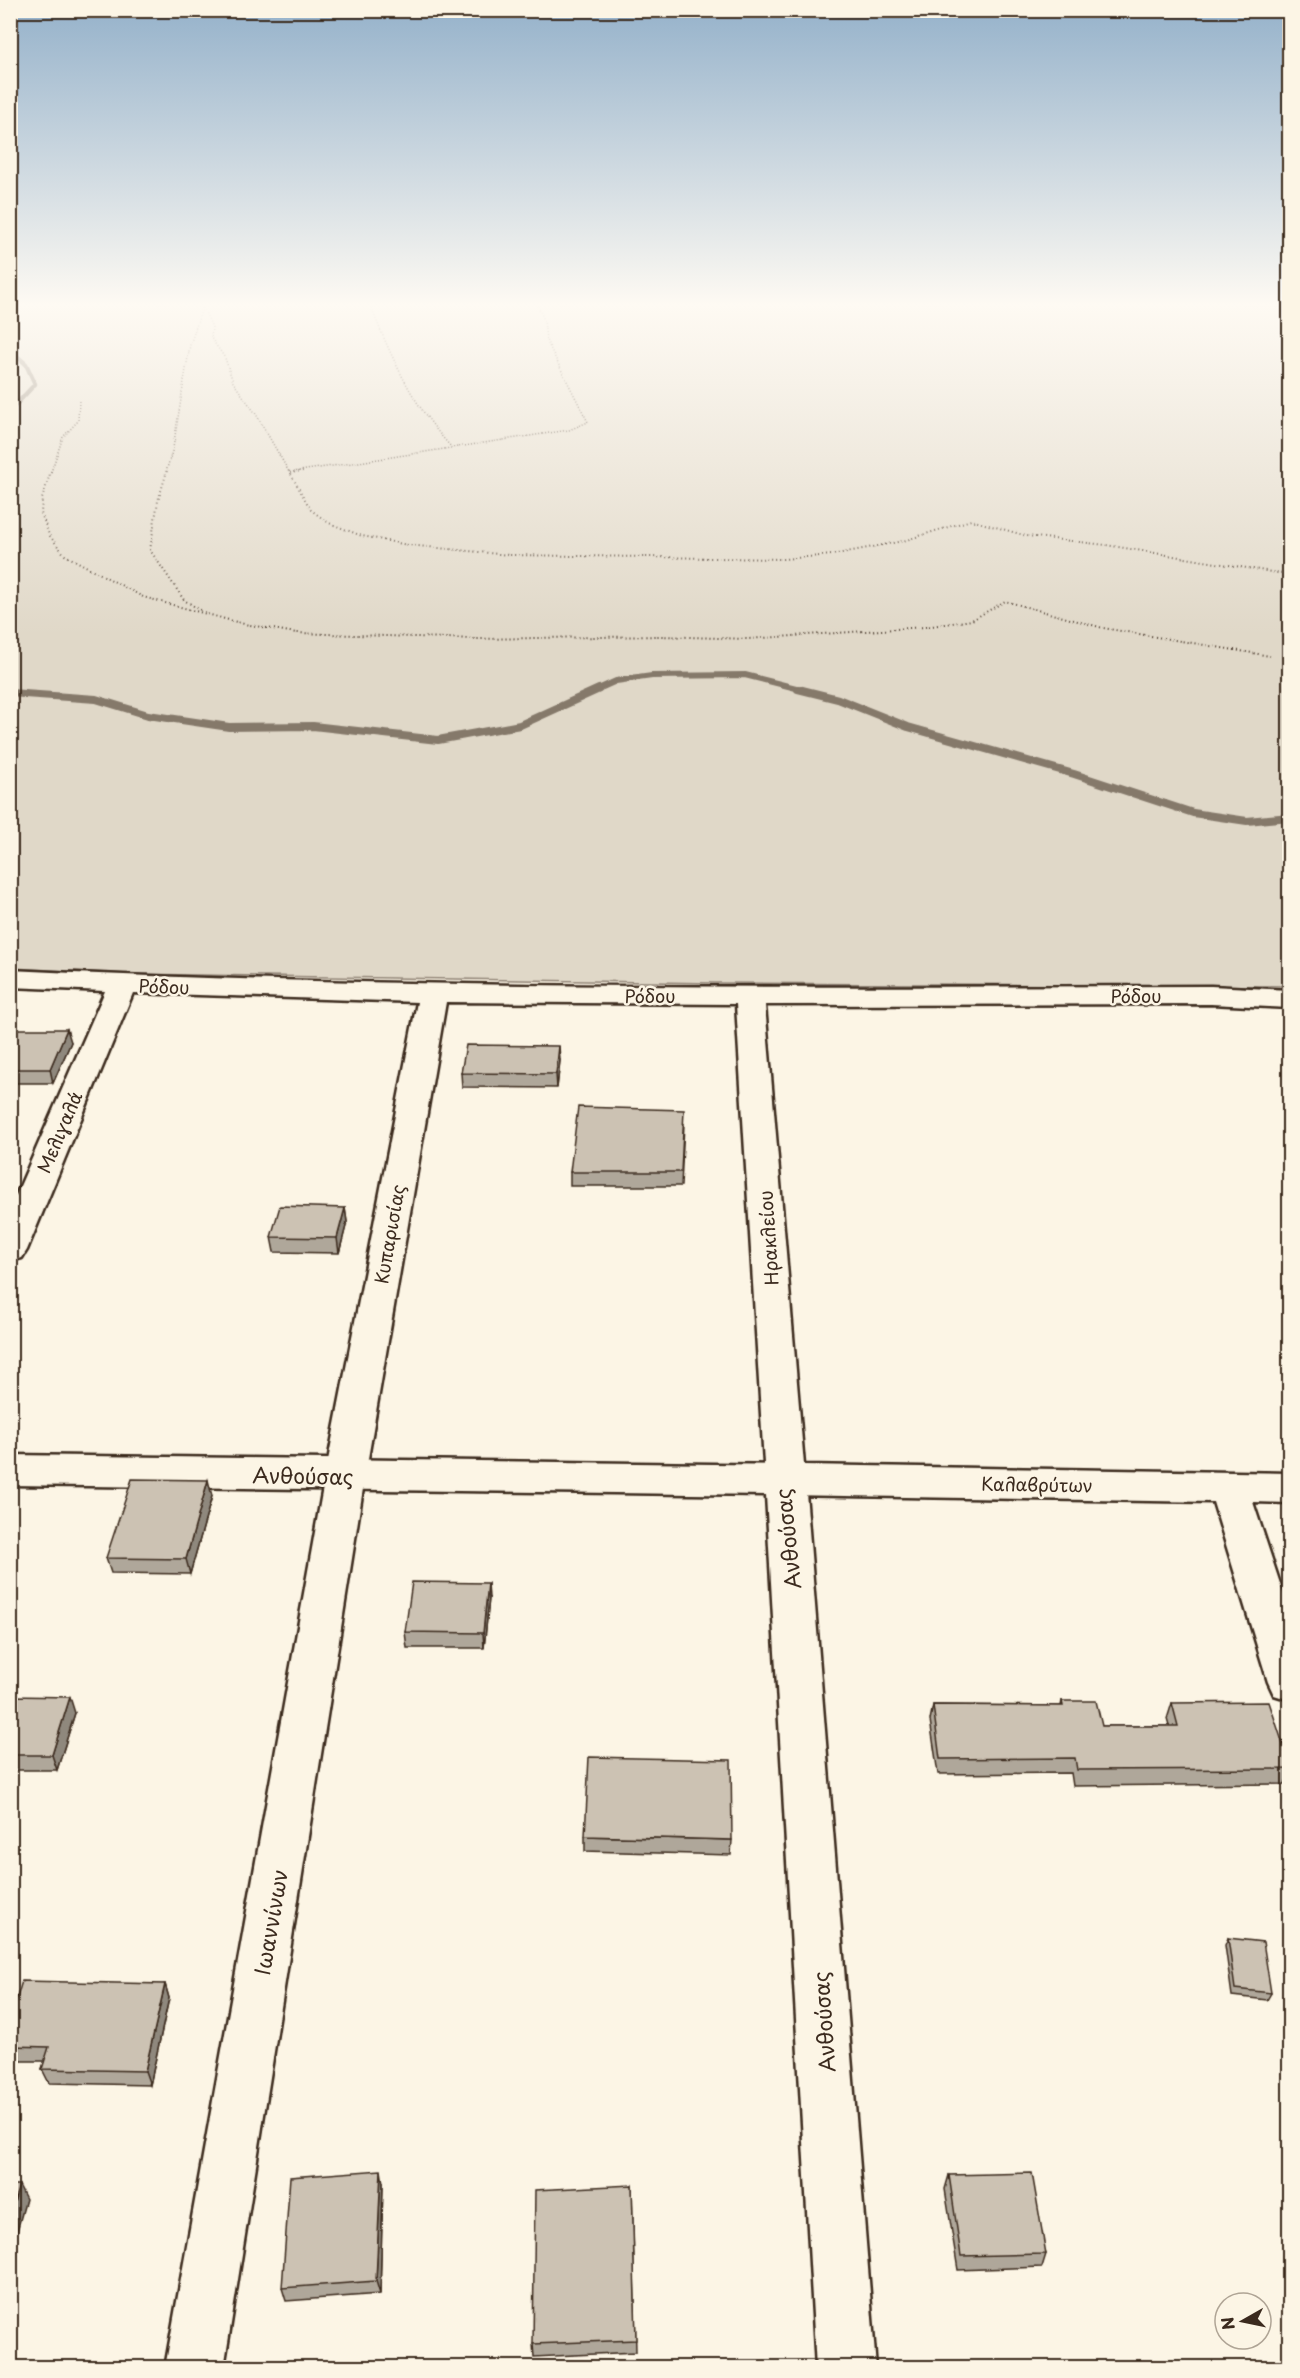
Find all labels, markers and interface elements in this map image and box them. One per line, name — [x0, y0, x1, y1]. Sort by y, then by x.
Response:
street label: Ρόδου — [138, 972, 190, 1000]
street label: Ρόδου — [624, 982, 676, 1009]
street label: Ρόδου — [1110, 982, 1162, 1009]
street label: Μελιγαλά — [30, 1087, 88, 1177]
street label: Κυπαρισίας — [367, 1182, 411, 1286]
street label: Ηρακλείου — [751, 1190, 785, 1286]
street label: Ανθούσας — [252, 1458, 354, 1492]
street label: Καλαβρύτων — [981, 1470, 1093, 1498]
street label: Ανθούσας — [766, 1487, 808, 1591]
street label: Ιωαννίνων — [245, 1867, 295, 1977]
street label: Ανθούσας — [804, 1970, 842, 2074]
north arrow — [1213, 2291, 1273, 2351]
text: N — [1214, 2315, 1240, 2332]

